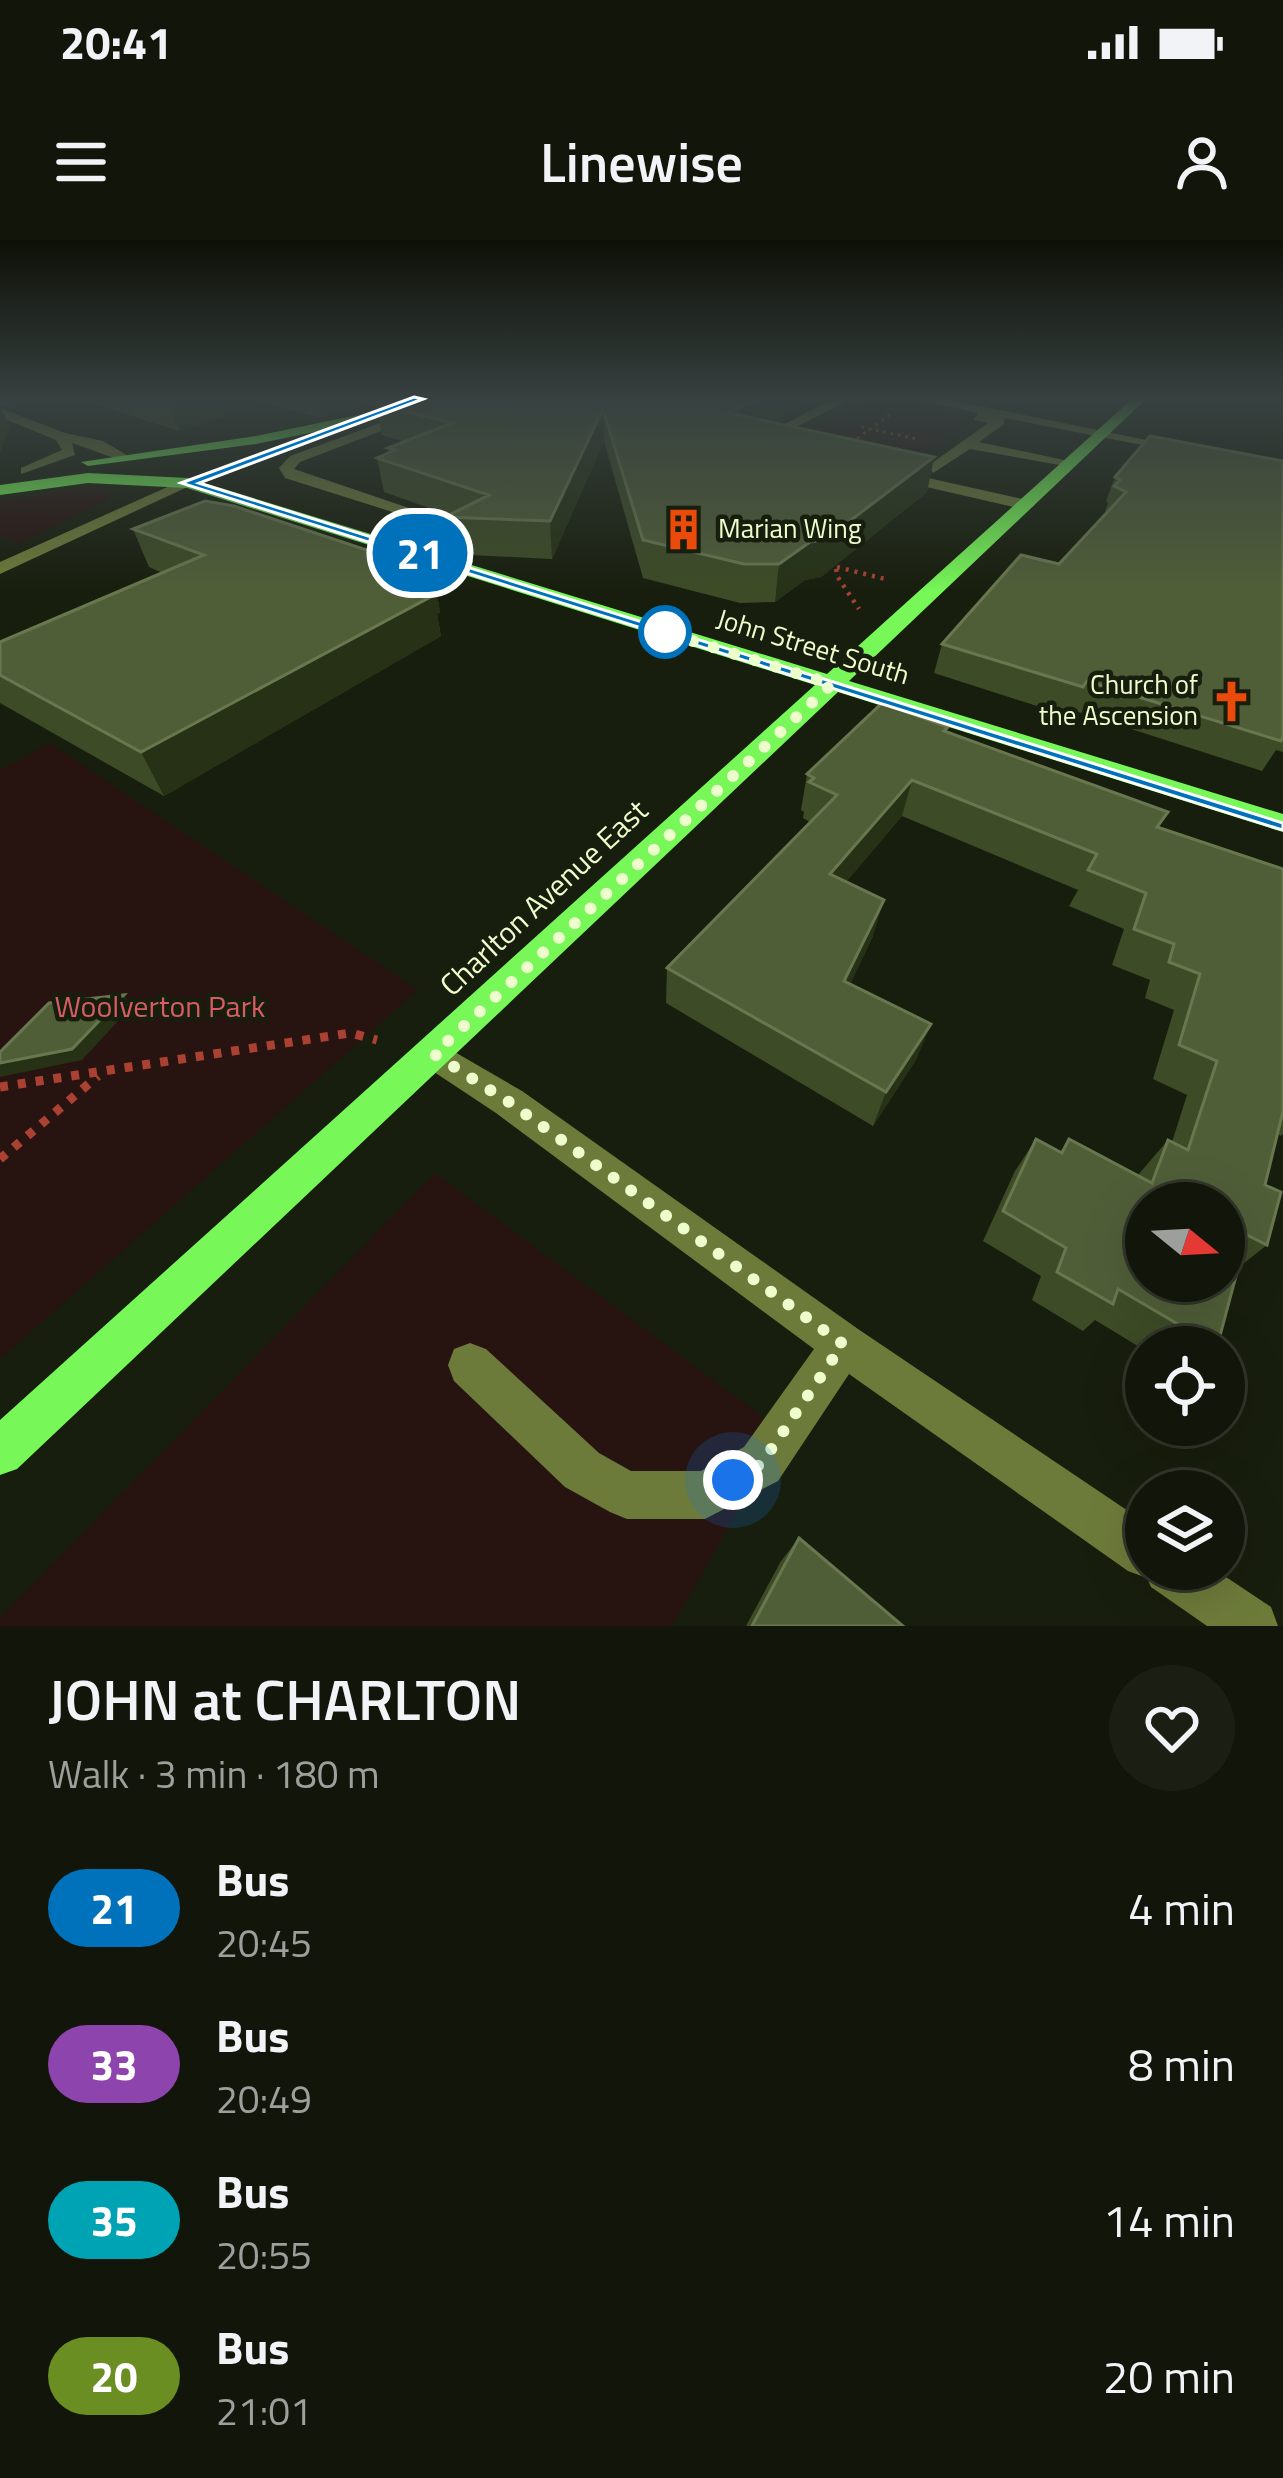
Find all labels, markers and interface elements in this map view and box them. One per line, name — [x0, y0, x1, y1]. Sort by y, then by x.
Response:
text: 20:41 — [60, 8, 172, 76]
text: Linewise — [540, 121, 743, 203]
icon: menu — [48, 129, 114, 195]
icon: person — [1169, 129, 1235, 195]
building icon: Marian Wing — [661, 506, 707, 552]
place label: Marian Wing — [718, 507, 862, 548]
line badge: 21 — [366, 514, 474, 592]
text: 21 — [396, 521, 444, 585]
street label: John Street South — [712, 597, 915, 694]
unlabelled marker — [640, 607, 690, 657]
place label: Church of the Ascension — [1039, 663, 1198, 735]
church icon: Church of the Ascension — [1209, 678, 1255, 724]
street label: Charlton Avenue East — [429, 788, 658, 1006]
park label: Woolverton Park — [55, 983, 265, 1029]
north arrow — [1125, 1182, 1245, 1302]
map controls — [1125, 1182, 1245, 1590]
button: locate — [1125, 1326, 1245, 1446]
your location — [703, 1450, 763, 1510]
button: layers — [1125, 1470, 1245, 1590]
text: JOHN at CHARLTON — [48, 1655, 521, 1742]
button: heart — [1109, 1665, 1235, 1791]
text: Walk · 3 min · 180 m — [48, 1744, 380, 1803]
text: Bus — [216, 1845, 290, 1913]
text: 4 min — [1128, 1874, 1235, 1942]
text: 21 — [90, 1876, 138, 1940]
text: 20:45 — [216, 1913, 312, 1972]
text: Bus — [216, 2001, 290, 2069]
text: 8 min — [1128, 2030, 1235, 2098]
text: 33 — [90, 2032, 138, 2096]
text: 20:49 — [216, 2069, 312, 2128]
text: Bus — [216, 2157, 290, 2225]
text: 14 min — [1103, 2186, 1235, 2254]
text: 35 — [90, 2188, 138, 2252]
text: 20:55 — [216, 2225, 312, 2284]
text: Bus — [216, 2313, 290, 2381]
text: 20 min — [1103, 2342, 1235, 2410]
text: 20 — [90, 2344, 138, 2408]
text: 21:01 — [216, 2381, 312, 2440]

